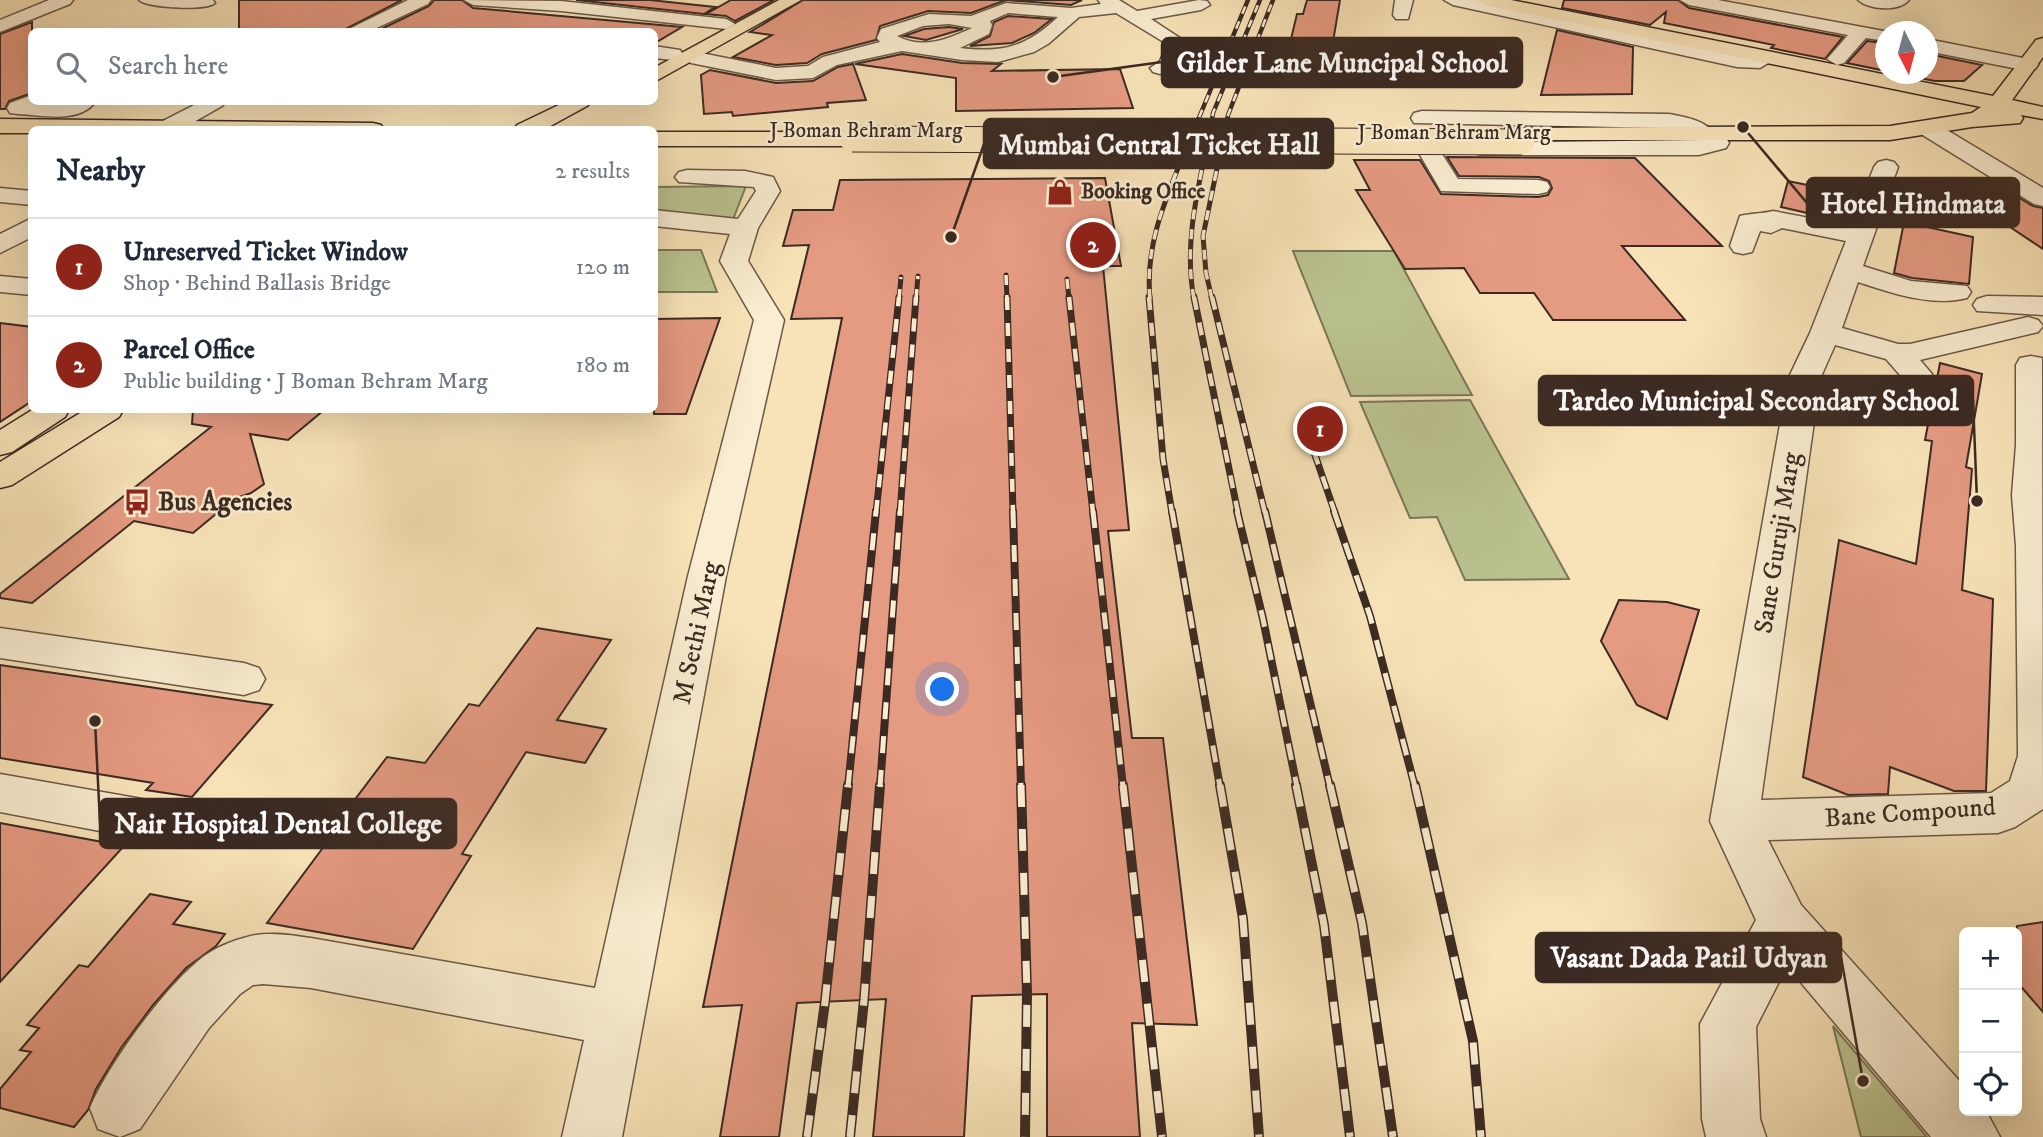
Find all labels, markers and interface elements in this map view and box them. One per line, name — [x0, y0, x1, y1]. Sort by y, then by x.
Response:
north arrow — [1875, 21, 1938, 84]
search box — [28, 28, 658, 105]
callout: Gilder Lane Muncipal School — [1162, 38, 1522, 87]
text: Gilder Lane Muncipal School — [1176, 46, 1508, 81]
icon: search — [52, 48, 90, 86]
text: Search here — [108, 50, 228, 83]
street label: J Boman Behram Marg — [768, 118, 963, 144]
callout: Mumbai Central Ticket Hall — [984, 119, 1333, 168]
street label: J Boman Behram Marg — [1356, 120, 1551, 146]
text: Mumbai Central Ticket Hall — [998, 128, 1320, 163]
text: Nearby — [56, 153, 145, 190]
text: 2 results — [555, 157, 630, 186]
shop icon: Booking Office — [1045, 177, 1075, 207]
callout: Hotel Hindmata — [1807, 178, 2019, 227]
place label: Booking Office — [1081, 179, 1205, 205]
text: Hotel Hindmata — [1821, 187, 2006, 222]
pin: 2 — [1070, 219, 1116, 271]
text: Unreserved Ticket Window — [123, 236, 408, 269]
text: 1 — [75, 253, 83, 282]
text: 120 m — [576, 253, 630, 282]
text: Shop · Behind Ballasis Bridge — [123, 269, 391, 298]
text: Parcel Office — [123, 334, 255, 367]
text: 2 — [73, 351, 85, 380]
text: 180 m — [575, 351, 630, 380]
text: Public building · J Boman Behram Marg — [123, 367, 488, 396]
callout: Tardeo Municipal Secondary School — [1539, 376, 1973, 425]
text: Tardeo Municipal Secondary School — [1552, 384, 1959, 419]
pin: 1 — [1297, 403, 1343, 455]
street label: Sane Guruji Marg — [1747, 450, 1809, 636]
place label: Bus Agencies — [158, 486, 292, 519]
bus stop icon: Bus Agencies — [122, 487, 152, 517]
street label: M Sethi Marg — [666, 558, 728, 707]
your location — [925, 672, 959, 706]
street label: Bane Compound — [1823, 791, 1997, 835]
callout: Nair Hospital Dental College — [100, 799, 456, 848]
text: Nair Hospital Dental College — [114, 807, 443, 842]
map controls — [1959, 927, 2022, 1116]
button: + — [1959, 927, 2022, 990]
callout: Vasant Dada Patil Udyan — [1536, 933, 1841, 982]
text: Vasant Dada Patil Udyan — [1550, 941, 1828, 976]
button: − — [1959, 990, 2022, 1053]
button: locate — [1959, 1053, 2022, 1116]

